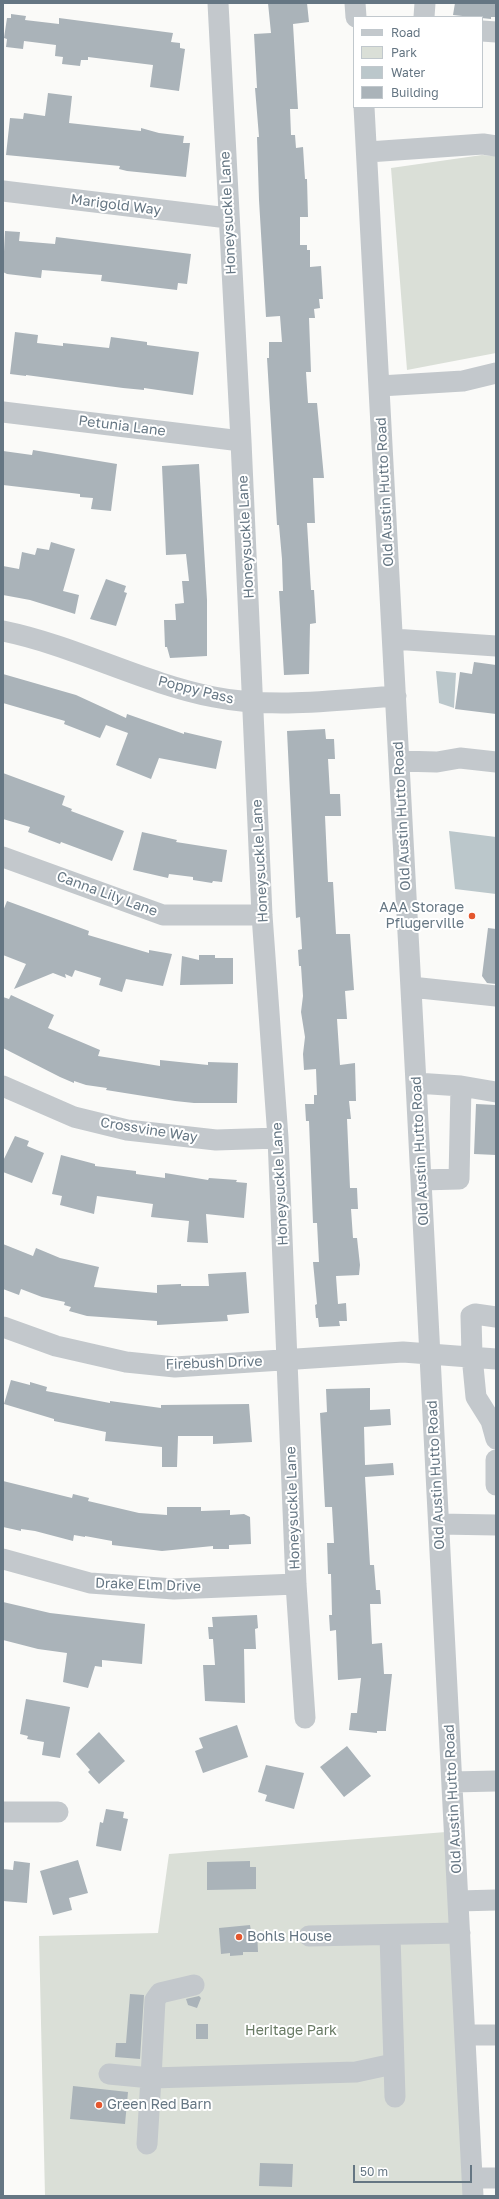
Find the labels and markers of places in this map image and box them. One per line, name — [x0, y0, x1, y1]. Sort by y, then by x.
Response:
place label: AAA Storage Pflugerville — [379, 900, 464, 932]
marker: AAA Storage Pflugerville — [467, 911, 477, 921]
place label: Bohls House — [247, 1929, 332, 1945]
marker: Bohls House — [234, 1932, 244, 1942]
place label: Green Red Barn — [107, 2097, 212, 2113]
marker: Green Red Barn — [94, 2100, 104, 2110]

